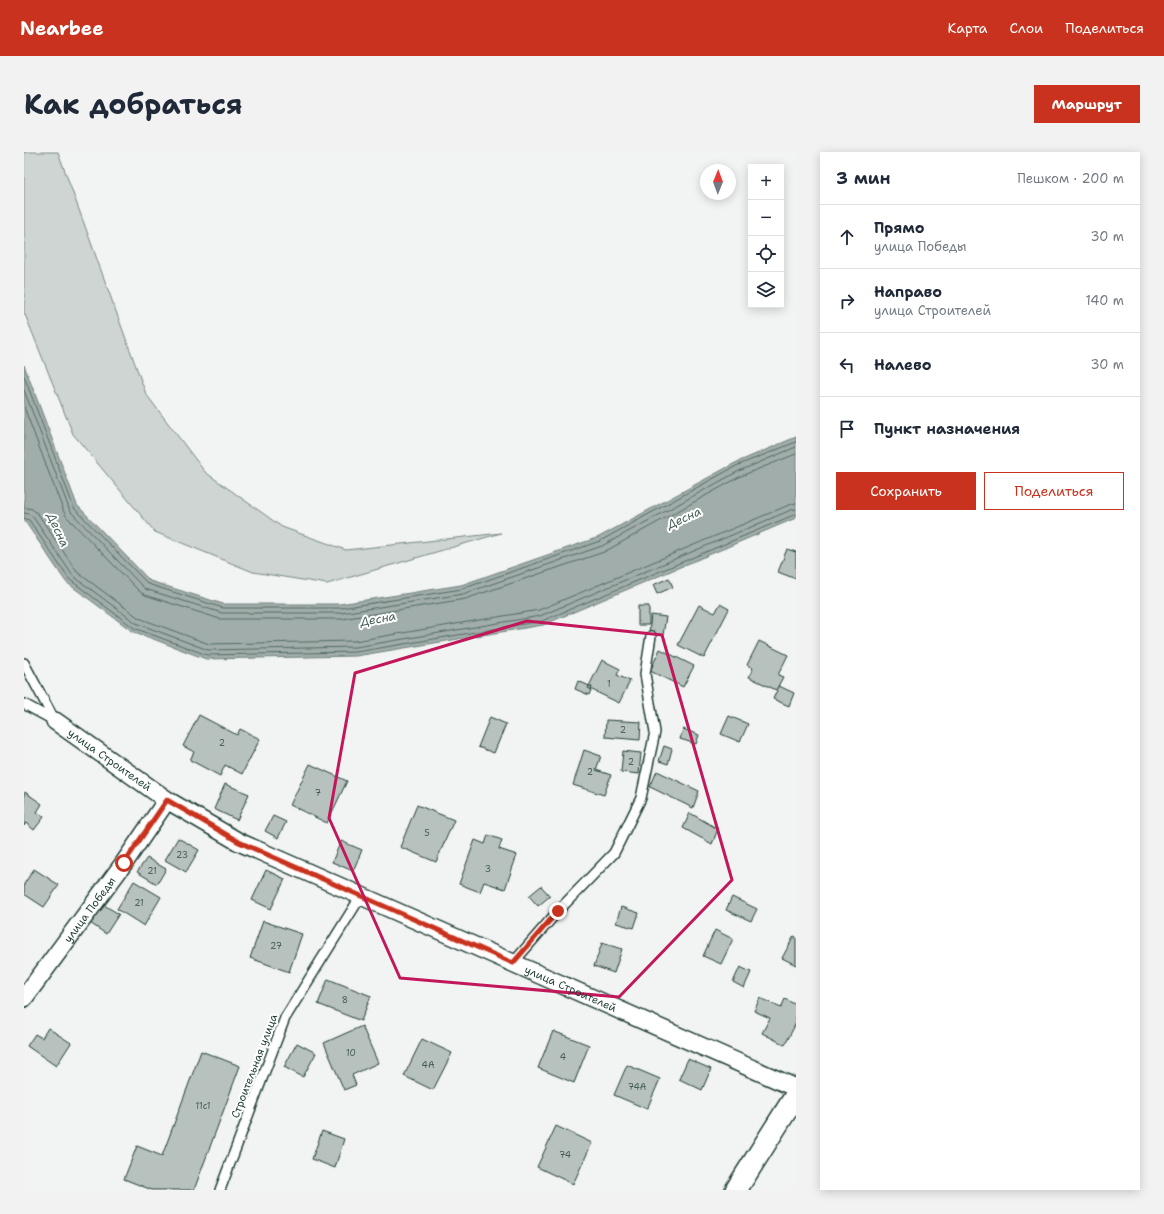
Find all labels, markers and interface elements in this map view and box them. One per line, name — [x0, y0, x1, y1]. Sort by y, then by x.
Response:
text: Nearbee — [20, 16, 104, 41]
text: Карта — [947, 19, 988, 37]
text: Слои — [1010, 19, 1043, 37]
text: Поделиться — [1065, 19, 1144, 37]
text: Как добраться — [24, 85, 243, 123]
button: Маршрут — [1034, 85, 1140, 123]
north arrow — [700, 164, 736, 200]
map controls — [748, 164, 784, 308]
button: + — [748, 164, 784, 200]
text: 3 мин — [836, 167, 891, 189]
text: Пешком · 200 m — [1017, 170, 1124, 187]
button: − — [748, 200, 784, 236]
text: Прямо — [874, 218, 924, 238]
icon: ahead — [836, 226, 858, 248]
text: 30 m — [1090, 228, 1124, 245]
button: locate — [748, 236, 784, 272]
text: улица Победы — [874, 238, 966, 255]
button: layers — [748, 272, 784, 308]
text: Направо — [874, 282, 942, 302]
icon: right — [836, 290, 858, 312]
text: 140 m — [1085, 292, 1124, 309]
text: улица Строителей — [874, 302, 991, 319]
icon: left — [836, 354, 858, 376]
text: Налево — [874, 355, 932, 375]
text: 30 m — [1090, 356, 1124, 373]
icon: arrive — [836, 418, 858, 440]
text: Пункт назначения — [874, 419, 1020, 439]
button: Сохранить — [836, 472, 976, 510]
button: Поделиться — [984, 472, 1124, 510]
water label: Десна — [663, 503, 704, 533]
water label: Десна — [43, 509, 73, 550]
water label: Десна — [358, 608, 397, 630]
house number: 1 — [607, 678, 611, 690]
house number: 2 — [620, 724, 626, 736]
street label: улица Строителей — [65, 725, 154, 795]
house number: 2 — [219, 737, 225, 749]
house number: 2 — [628, 756, 634, 768]
house number: 2 — [587, 766, 593, 778]
house number: 7 — [315, 787, 321, 799]
house number: 5 — [424, 827, 430, 839]
house number: 23 — [176, 849, 188, 861]
route start — [115, 854, 133, 872]
house number: 3 — [485, 863, 491, 875]
house number: 21 — [147, 865, 157, 877]
street label: улица Победы — [61, 874, 119, 946]
house number: 21 — [134, 897, 144, 909]
route end — [549, 902, 567, 920]
house number: 27 — [270, 940, 282, 952]
street label: улица Строителей — [522, 962, 619, 1016]
house number: 8 — [342, 994, 348, 1006]
street label: Строительная улица — [228, 1012, 281, 1120]
house number: 10 — [346, 1047, 356, 1059]
house number: 4 — [560, 1051, 566, 1063]
house number: 4А — [422, 1059, 435, 1071]
house number: 74А — [628, 1081, 647, 1093]
house number: 11с1 — [196, 1100, 210, 1112]
house number: 74 — [559, 1149, 571, 1161]

